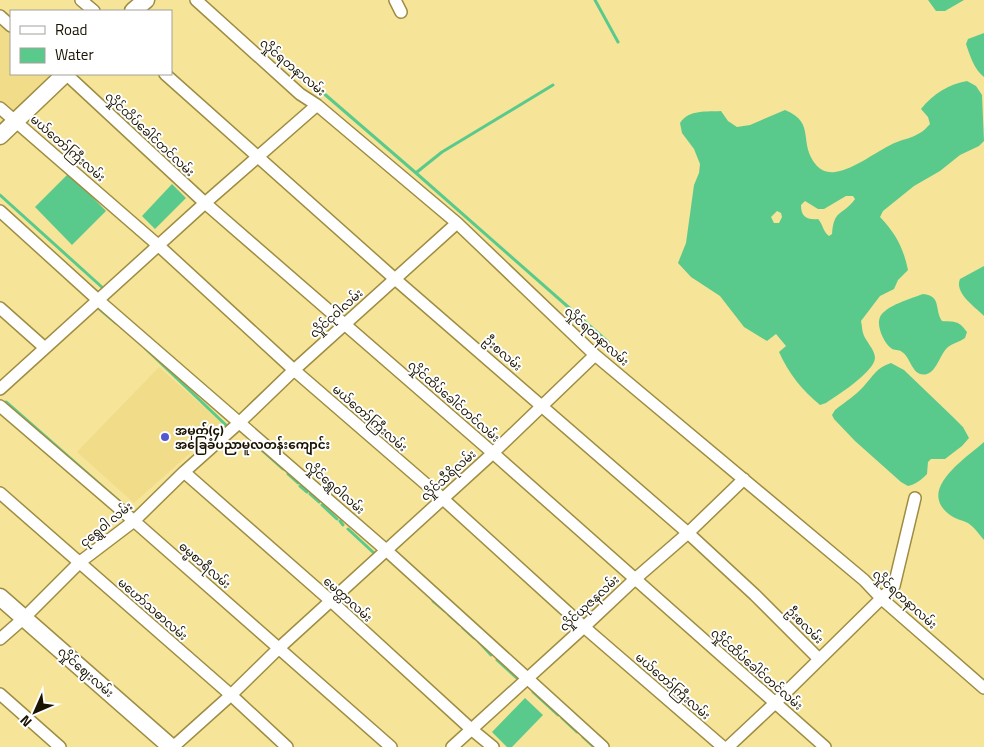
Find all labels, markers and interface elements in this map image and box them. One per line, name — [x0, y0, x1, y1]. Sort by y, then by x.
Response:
legend — [10, 10, 172, 75]
text: Road — [55, 18, 87, 41]
street label: လှိုင်ရတနာလမ်း — [255, 34, 330, 101]
text: Water — [55, 43, 94, 66]
street label: လှိုင်ထိပ်ခေါင်တင်လမ်း — [100, 87, 199, 181]
street label: မယ်တော်ကြီးလမ်း — [26, 110, 110, 187]
street label: လှိုင်ငုဝါလမ်း — [305, 284, 368, 343]
street label: လှိုင်ရတနာလမ်း — [560, 302, 634, 371]
street label: ဦးစလမ်း — [479, 331, 527, 376]
street label: လှိုင်ထိပ်ခေါင်တင်လမ်း — [403, 356, 504, 447]
street label: မယ်တော်ကြီးလမ်း — [328, 380, 412, 457]
place label: အမှတ်(၄) အခြေခံပညာမူလတန်းကျောင်း — [175, 421, 330, 456]
marker: အမှတ်(၄) အခြေခံပညာမူလတန်းကျောင်း — [159, 431, 171, 443]
street label: လှိုင်သီရိလမ်း — [416, 445, 481, 506]
street label: လှိုင်ရွှေဝါလမ်း — [300, 456, 369, 519]
street label: ငုရွှေဝါ လမ်း — [75, 497, 137, 552]
street label: ဓမ္မစာရီလမ်း — [174, 537, 235, 594]
street label: လှိုင်ရတနာလမ်း — [868, 565, 942, 634]
street label: လှိုင်ယုဇနလမ်း — [555, 570, 624, 636]
street label: မေတ္တာလမ်း — [319, 572, 377, 627]
street label: မဟော်သဓာလမ်း — [114, 573, 192, 645]
street label: ဦးစလမ်း — [781, 602, 828, 649]
street label: လှိုင်ထိပ်ခေါင်တင်လမ်း — [706, 624, 807, 715]
street label: လှိုင်ဈေးလမ်း — [53, 642, 118, 703]
street label: မယ်တော်ကြီးလမ်း — [631, 648, 715, 725]
north arrow — [10, 687, 60, 737]
text: N — [15, 711, 36, 732]

